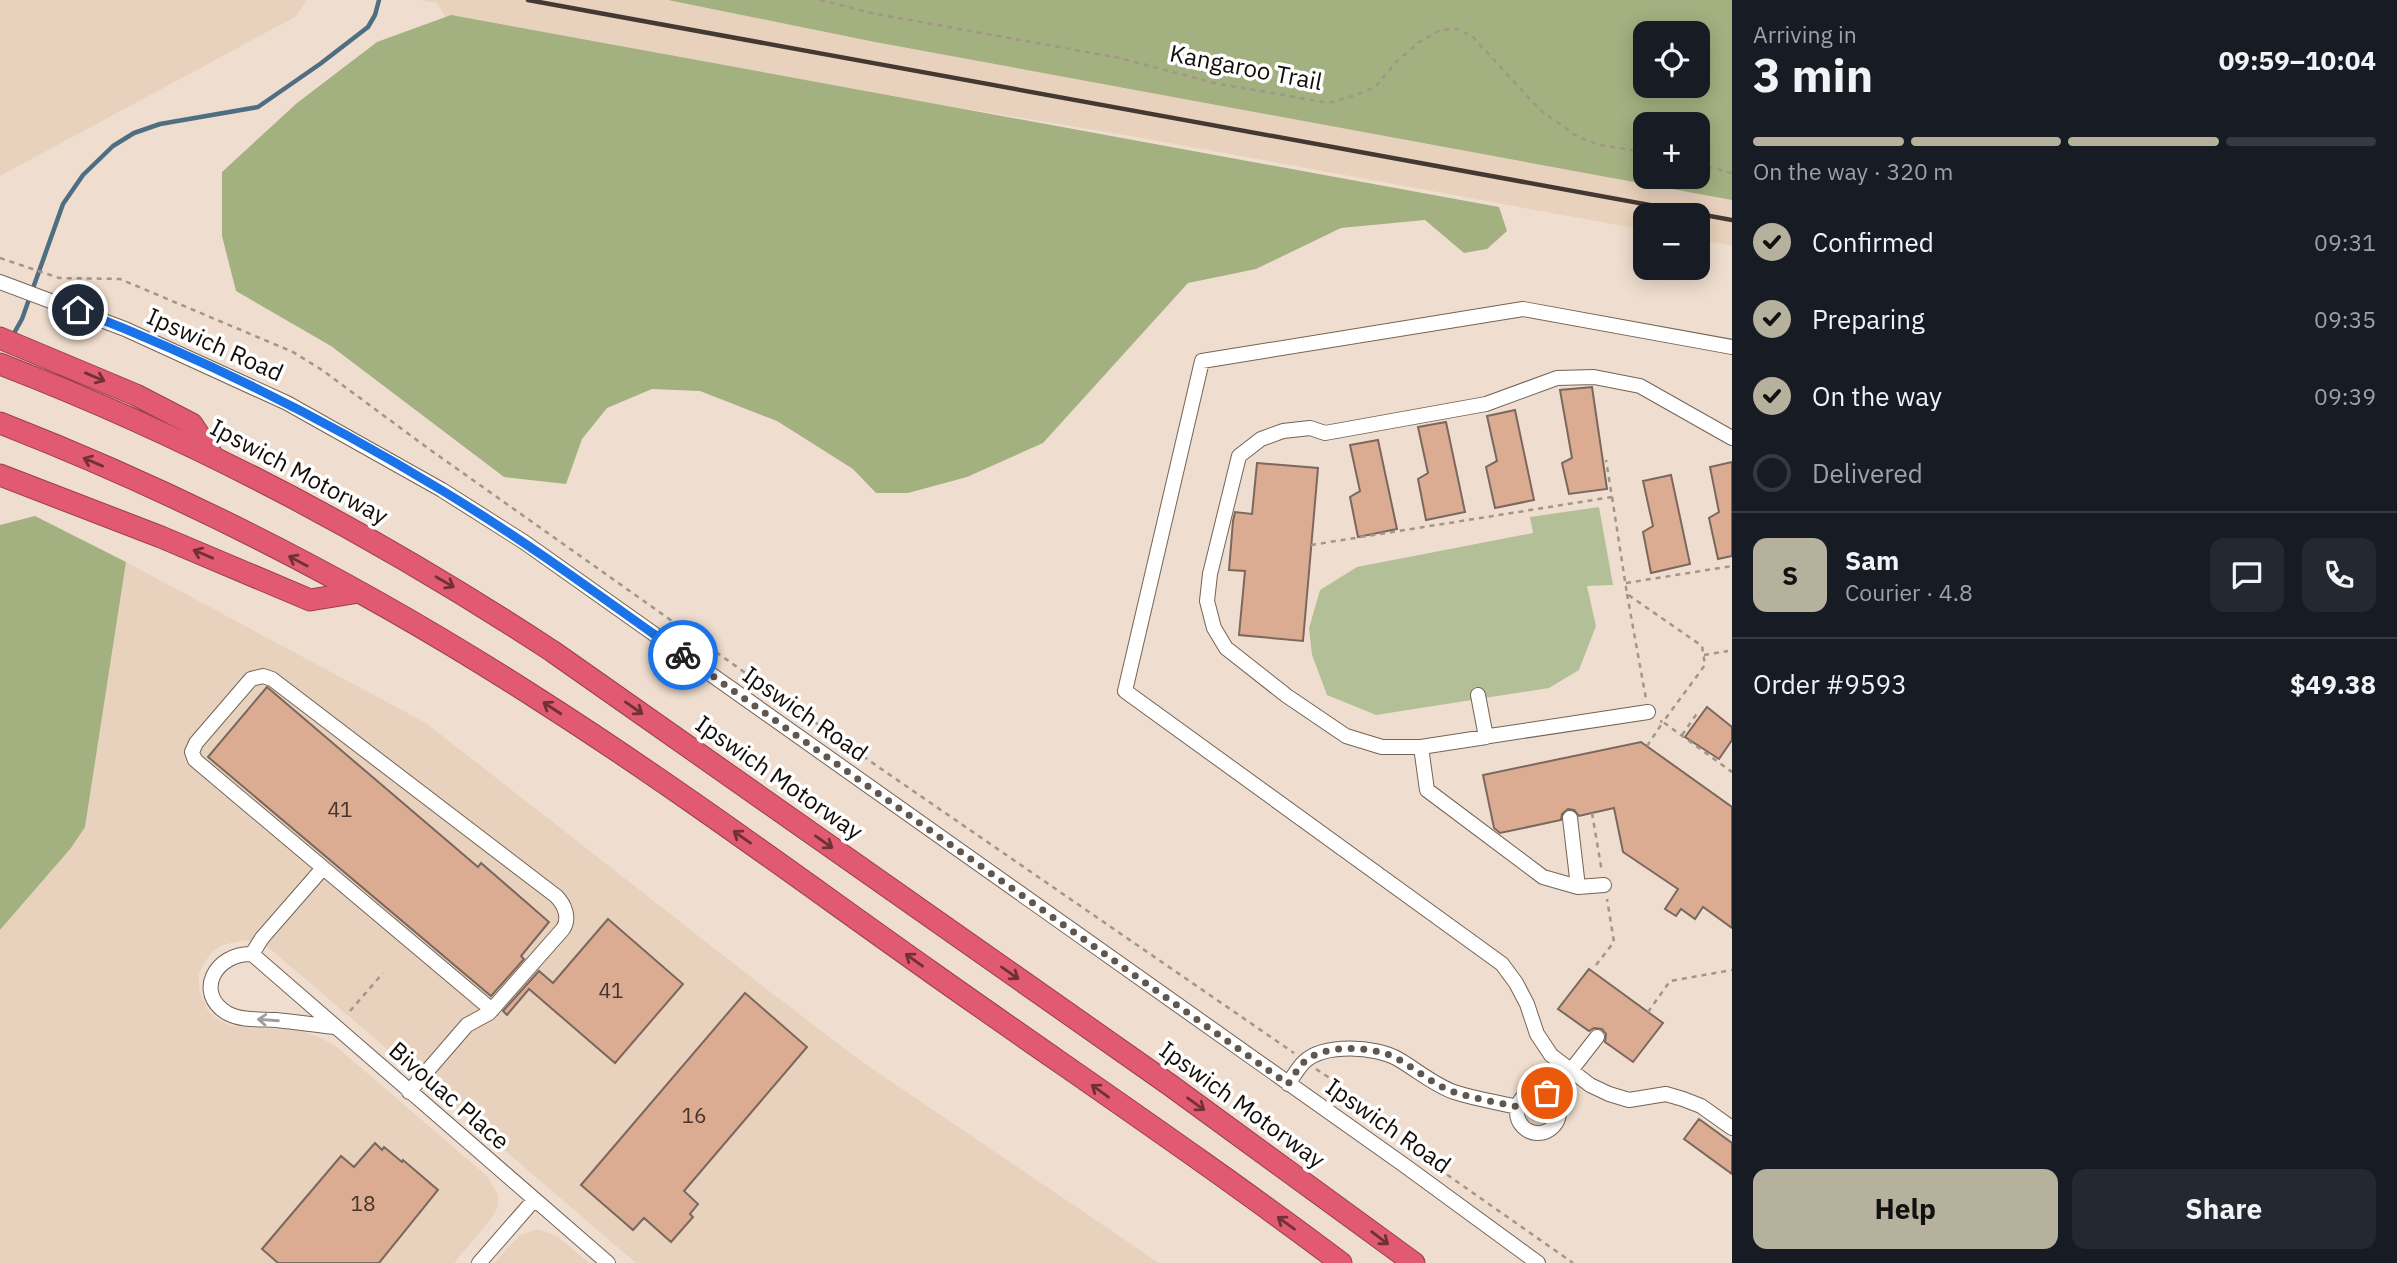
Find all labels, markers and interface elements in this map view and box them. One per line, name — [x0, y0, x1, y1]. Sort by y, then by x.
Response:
text: Arriving in — [1753, 19, 1857, 49]
map controls — [1633, 21, 1710, 280]
button: locate — [1633, 21, 1710, 98]
street label: Kangaroo Trail — [1167, 37, 1325, 97]
text: 09:59–10:04 — [2219, 43, 2376, 77]
text: 3 min — [1753, 45, 1873, 105]
button: + — [1633, 112, 1710, 189]
text: On the way · 320 m — [1753, 156, 1953, 186]
button: − — [1633, 203, 1710, 280]
icon: check — [1753, 223, 1791, 261]
text: Confirmed — [1812, 225, 1934, 259]
text: 09:31 — [2314, 227, 2376, 257]
pin — [48, 280, 108, 340]
icon: home — [59, 291, 97, 329]
street label: Ipswich Road — [142, 300, 289, 388]
icon: check — [1753, 300, 1791, 338]
text: Preparing — [1812, 302, 1925, 336]
text: 09:35 — [2314, 304, 2376, 334]
one-way arrow — [83, 371, 105, 384]
icon: check — [1753, 377, 1791, 415]
text: On the way — [1812, 379, 1942, 413]
text: 09:39 — [2314, 381, 2376, 411]
street label: Ipswich Motorway — [205, 411, 394, 532]
one-way arrow — [83, 455, 105, 468]
text: Delivered — [1812, 456, 1923, 490]
button: chat — [2210, 538, 2284, 612]
button: phone — [2302, 538, 2376, 612]
text: Sam — [1845, 543, 1899, 577]
one-way arrow — [192, 547, 214, 560]
one-way arrow — [288, 553, 309, 567]
text: S — [1782, 558, 1798, 592]
one-way arrow — [434, 575, 454, 589]
text: Courier · 4.8 — [1845, 577, 1973, 607]
courier — [648, 620, 718, 690]
icon: bike — [664, 636, 702, 674]
street label: Ipswich Road — [737, 658, 875, 768]
text: Order #9593 — [1753, 667, 1907, 701]
text: $49.38 — [2290, 667, 2376, 701]
one-way arrow — [543, 701, 562, 715]
one-way arrow — [624, 701, 643, 715]
street label: Ipswich Motorway — [690, 707, 870, 847]
house number: 41 — [327, 795, 353, 823]
one-way arrow — [732, 830, 752, 844]
one-way arrow — [814, 835, 833, 849]
one-way arrow — [905, 953, 924, 967]
one-way arrow — [1000, 966, 1019, 980]
house number: 41 — [598, 976, 624, 1004]
one-way arrow — [257, 1013, 279, 1026]
street label: Ipswich Motorway — [1153, 1033, 1332, 1175]
street label: Bivouac Place — [383, 1034, 517, 1156]
pin — [1517, 1063, 1577, 1123]
street label: Ipswich Road — [1320, 1070, 1458, 1180]
icon: bag — [1528, 1074, 1566, 1112]
one-way arrow — [1091, 1084, 1110, 1098]
one-way arrow — [1186, 1097, 1205, 1111]
house number: 16 — [681, 1101, 707, 1129]
button: Help — [1753, 1169, 2058, 1249]
button: Share — [2072, 1169, 2376, 1249]
house number: 18 — [350, 1189, 376, 1217]
one-way arrow — [1276, 1216, 1295, 1231]
one-way arrow — [1370, 1230, 1389, 1245]

